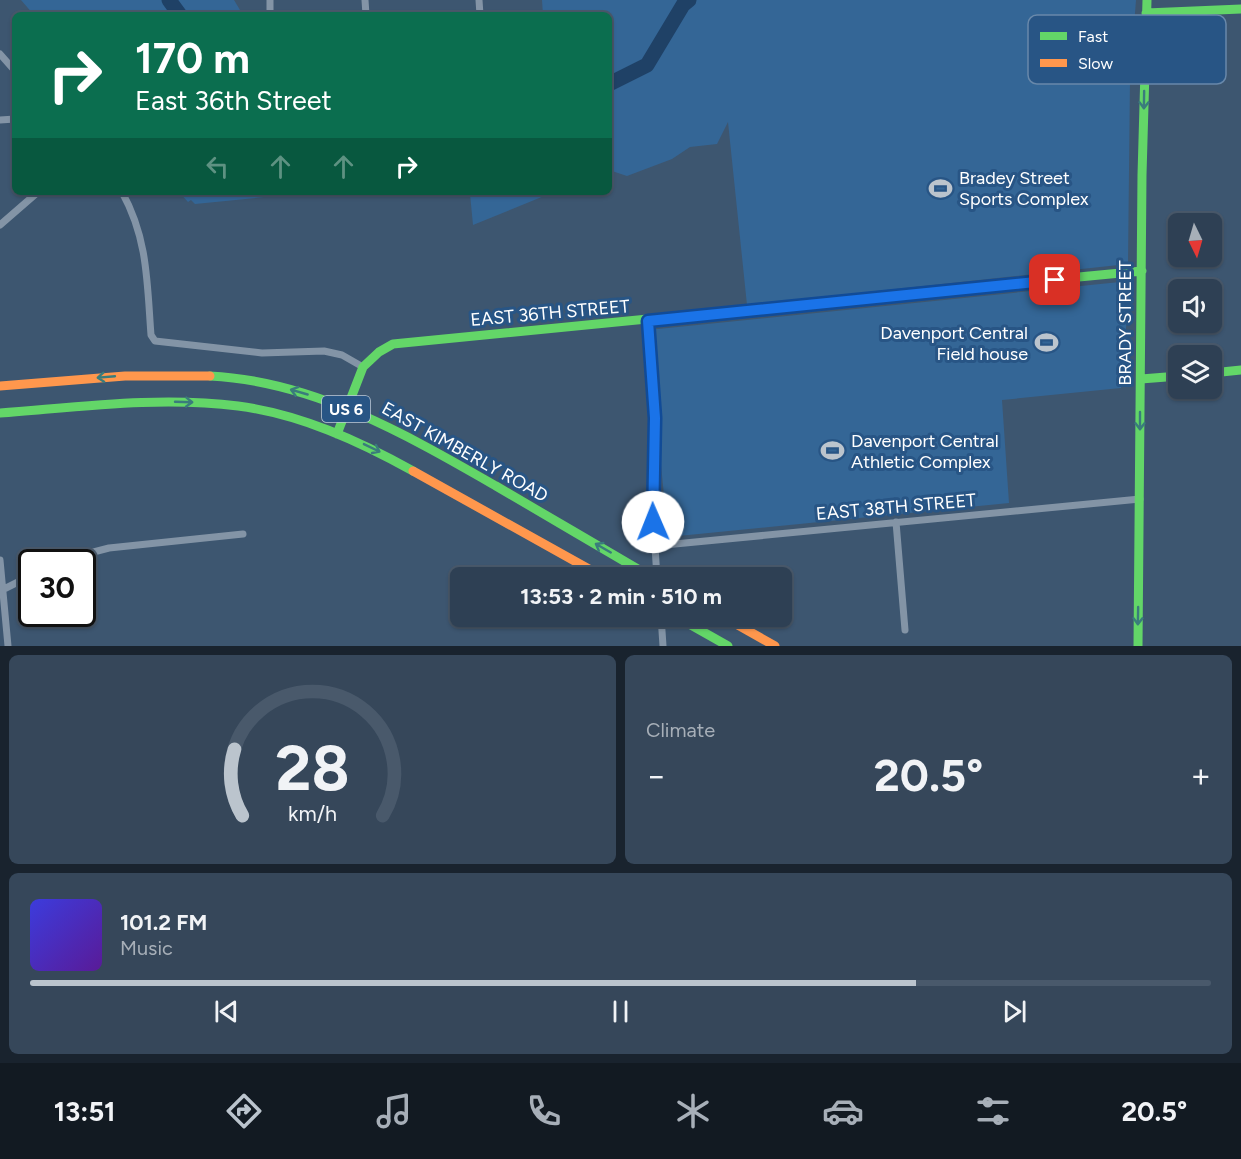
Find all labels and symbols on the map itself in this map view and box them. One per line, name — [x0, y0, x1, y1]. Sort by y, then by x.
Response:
legend — [1028, 15, 1226, 84]
text: Fast — [1078, 27, 1108, 46]
text: Slow — [1078, 54, 1113, 73]
one-way arrow — [1138, 90, 1149, 110]
place label: Bradey Street Sports Complex — [959, 167, 1089, 210]
sports icon: Bradey Street Sports Complex — [928, 175, 954, 201]
north arrow — [1168, 213, 1222, 267]
pin — [1029, 254, 1080, 305]
street label: BRADY STREET — [1114, 260, 1136, 386]
street label: EAST 36TH STREET — [470, 295, 631, 331]
place label: Davenport Central Field house — [880, 322, 1028, 365]
sports icon: Davenport Central Field house — [1033, 330, 1059, 356]
one-way arrow — [96, 372, 116, 383]
one-way arrow — [290, 386, 309, 398]
one-way arrow — [174, 396, 194, 407]
road number: US 6 — [322, 396, 370, 422]
street label: EAST KIMBERLY ROAD — [378, 397, 552, 507]
one-way arrow — [1135, 411, 1146, 431]
place label: Davenport Central Athletic Complex — [851, 430, 999, 473]
sports icon: Davenport Central Athletic Complex — [820, 438, 846, 464]
one-way arrow — [362, 443, 380, 455]
street label: EAST 38TH STREET — [815, 489, 977, 525]
position arrow — [621, 490, 685, 554]
one-way arrow — [594, 542, 612, 553]
speed limit sign: 30 — [18, 549, 96, 627]
one-way arrow — [1133, 606, 1144, 626]

